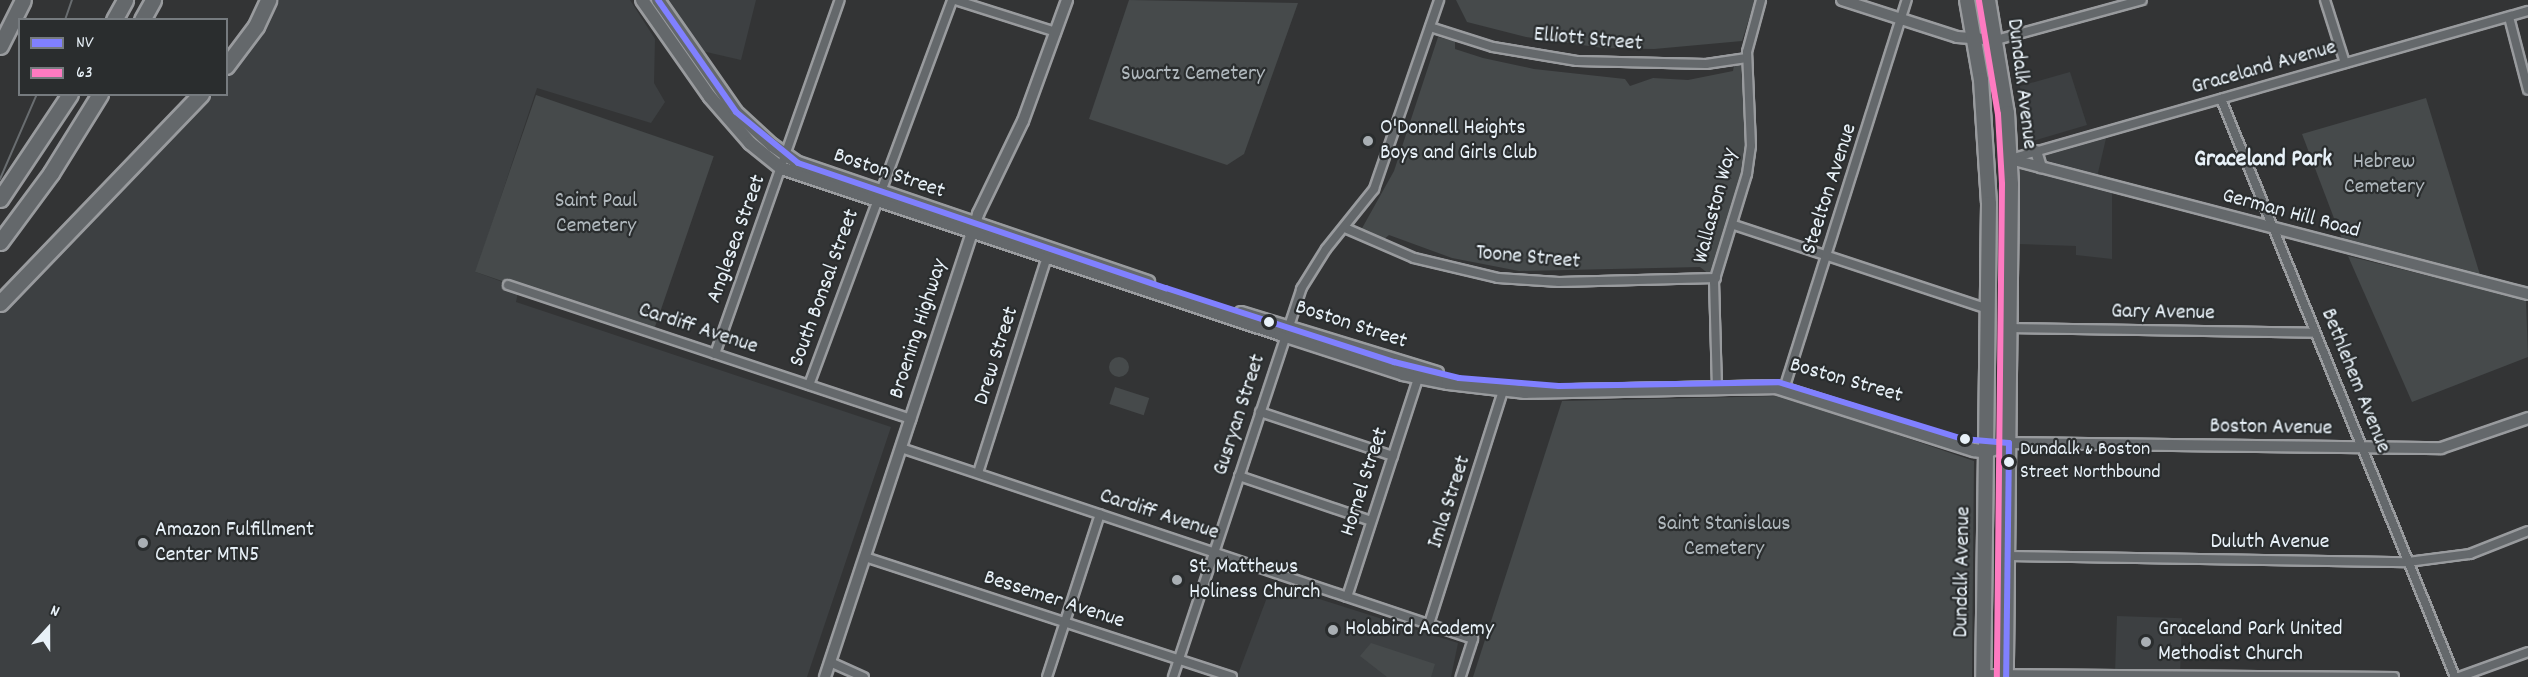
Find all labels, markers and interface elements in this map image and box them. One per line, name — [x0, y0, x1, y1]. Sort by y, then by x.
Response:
street label: Dundalk Avenue — [2000, 17, 2042, 151]
legend — [18, 18, 228, 96]
street label: Elliott Street — [1533, 22, 1643, 58]
text: NV — [76, 31, 94, 56]
street label: Graceland Avenue — [2189, 35, 2339, 101]
text: 63 — [76, 61, 93, 86]
park label: Swartz Cemetery — [1121, 62, 1265, 88]
place label: O'Donnell Heights Boys and Girls Club — [1380, 115, 1537, 166]
street label: Steelton Avenue — [1796, 120, 1864, 258]
marker: O'Donnell Heights Boys and Girls Club — [1361, 134, 1375, 148]
street label: Boston Street — [830, 143, 948, 205]
street label: Wallaston Way — [1688, 146, 1744, 266]
district label: Graceland Park — [2194, 147, 2332, 175]
park label: Hebrew Cemetery — [2344, 149, 2424, 200]
street label: Anglesea Street — [702, 171, 772, 307]
street label: German Hill Road — [2219, 183, 2363, 245]
park label: Saint Paul Cemetery — [555, 188, 637, 240]
street label: South Bonsal Street — [784, 206, 866, 370]
street label: Toone Street — [1475, 240, 1581, 276]
street label: Broening Highway — [884, 256, 954, 402]
street label: Boston Street — [1292, 295, 1410, 355]
street label: Cardiff Avenue — [635, 297, 761, 361]
street label: Gary Avenue — [2111, 299, 2215, 327]
street label: Drew Street — [969, 303, 1025, 409]
street label: Bethlehem Avenue — [2314, 305, 2396, 457]
unlabelled marker — [1263, 316, 1275, 328]
street label: Gusryan Street — [1208, 351, 1272, 479]
street label: Boston Street — [1787, 352, 1905, 410]
street label: Boston Avenue — [2209, 414, 2333, 442]
street label: Hornel Street — [1335, 424, 1395, 540]
unlabelled marker — [1959, 433, 1971, 445]
place label: Dundalk & Boston Street Northbound — [2020, 438, 2161, 485]
street label: Imla Street — [1423, 452, 1477, 552]
marker: Dundalk & Boston Street Northbound — [2003, 456, 2015, 468]
street label: Cardiff Avenue — [1096, 483, 1222, 547]
street label: Dundalk Avenue — [1949, 506, 1977, 638]
park label: Saint Stanislaus Cemetery — [1657, 511, 1791, 562]
place label: Amazon Fulfillment Center MTN5 — [155, 517, 314, 568]
street label: Duluth Avenue — [2211, 530, 2329, 556]
marker: Amazon Fulfillment Center MTN5 — [136, 536, 150, 550]
place label: St. Matthews Holiness Church — [1189, 554, 1320, 606]
street label: Bessemer Avenue — [980, 565, 1128, 635]
marker: St. Matthews Holiness Church — [1170, 573, 1184, 587]
north arrow — [18, 599, 78, 659]
text: N — [47, 600, 62, 624]
place label: Graceland Park United Methodist Church — [2158, 616, 2343, 668]
place label: Holabird Academy — [1345, 617, 1494, 643]
marker: Holabird Academy — [1326, 623, 1340, 637]
marker: Graceland Park United Methodist Church — [2139, 635, 2153, 649]

